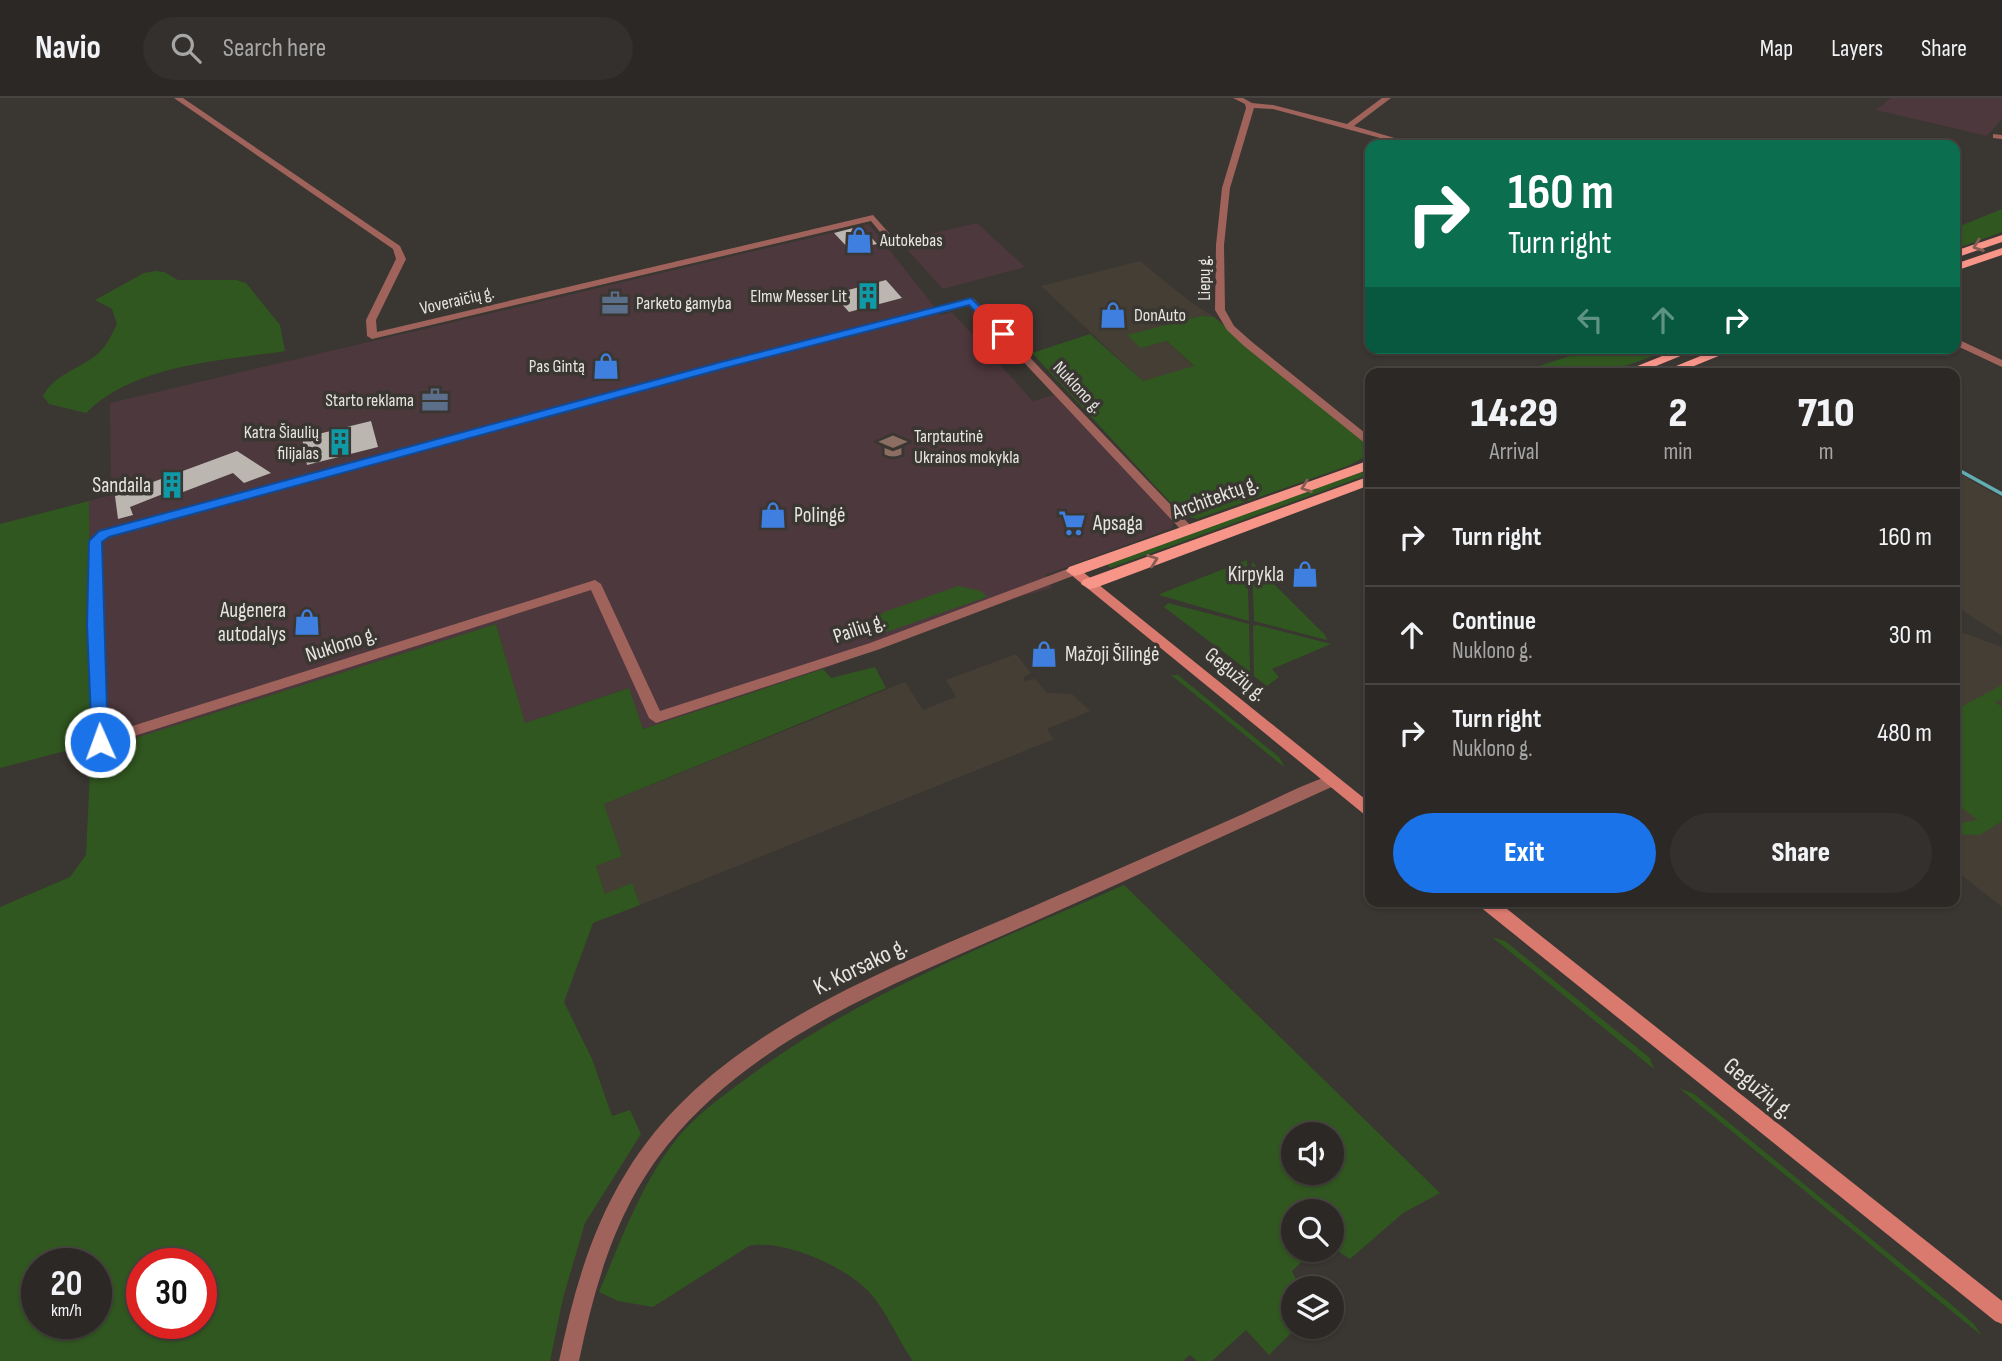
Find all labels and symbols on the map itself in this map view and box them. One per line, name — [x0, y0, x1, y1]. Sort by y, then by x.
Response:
shop icon: Autokebas — [844, 225, 874, 255]
place label: Autokebas — [879, 230, 943, 251]
one-way arrow — [1973, 238, 1985, 252]
street label: Liepų g. — [1194, 255, 1215, 301]
building icon: Elmw Messer Lit — [853, 281, 883, 311]
street label: Voveraičių g. — [418, 282, 496, 319]
place label: Elmw Messer Lit — [750, 286, 848, 307]
office icon: Parketo gamyba — [600, 288, 630, 318]
place label: Parketo gamyba — [636, 293, 732, 314]
shop icon: DonAuto — [1098, 300, 1128, 330]
pin — [973, 304, 1033, 364]
place label: DonAuto — [1134, 305, 1186, 326]
shop icon: Pas Gintą — [591, 351, 621, 381]
place label: Pas Gintą — [529, 356, 585, 377]
street label: Nuklono g. — [1048, 357, 1107, 418]
office icon: Starto reklama — [420, 385, 450, 415]
place label: Starto reklama — [325, 390, 414, 411]
place label: Katra Šiaulių filijalas — [244, 422, 319, 464]
place label: Tarptautinė Ukrainos mokykla — [914, 426, 1020, 468]
building icon: Katra Šiaulių filijalas — [325, 427, 355, 457]
school or university icon: Tarptautinė Ukrainos mokykla — [878, 431, 908, 461]
building icon: Sandaila — [157, 470, 187, 500]
street label: Architektų g. — [1168, 470, 1262, 525]
place label: Sandaila — [92, 473, 151, 498]
one-way arrow — [1300, 479, 1313, 493]
shop icon: Polingė — [758, 500, 788, 530]
place label: Polingė — [794, 503, 846, 528]
supermarket icon: Apsaga — [1057, 508, 1087, 538]
place label: Apsaga — [1092, 511, 1143, 536]
one-way arrow — [1147, 555, 1159, 569]
shop icon: Kirpykla — [1290, 559, 1320, 589]
place label: Kirpykla — [1228, 562, 1284, 587]
place label: Augenera autodalys — [218, 598, 286, 647]
shop icon: Augenera autodalys — [292, 607, 322, 637]
street label: Pailių g. — [830, 608, 888, 649]
street label: Nuklono g. — [302, 621, 380, 668]
shop icon: Mažoji Šilingė — [1029, 639, 1059, 669]
place label: Mažoji Šilingė — [1065, 642, 1159, 667]
street label: Gegužių g. — [1200, 642, 1272, 707]
position arrow — [63, 705, 137, 779]
street label: K. Korsako g. — [809, 931, 912, 1002]
street label: Gegužių g. — [1718, 1051, 1800, 1126]
speed limit sign: 30 — [126, 1248, 217, 1339]

